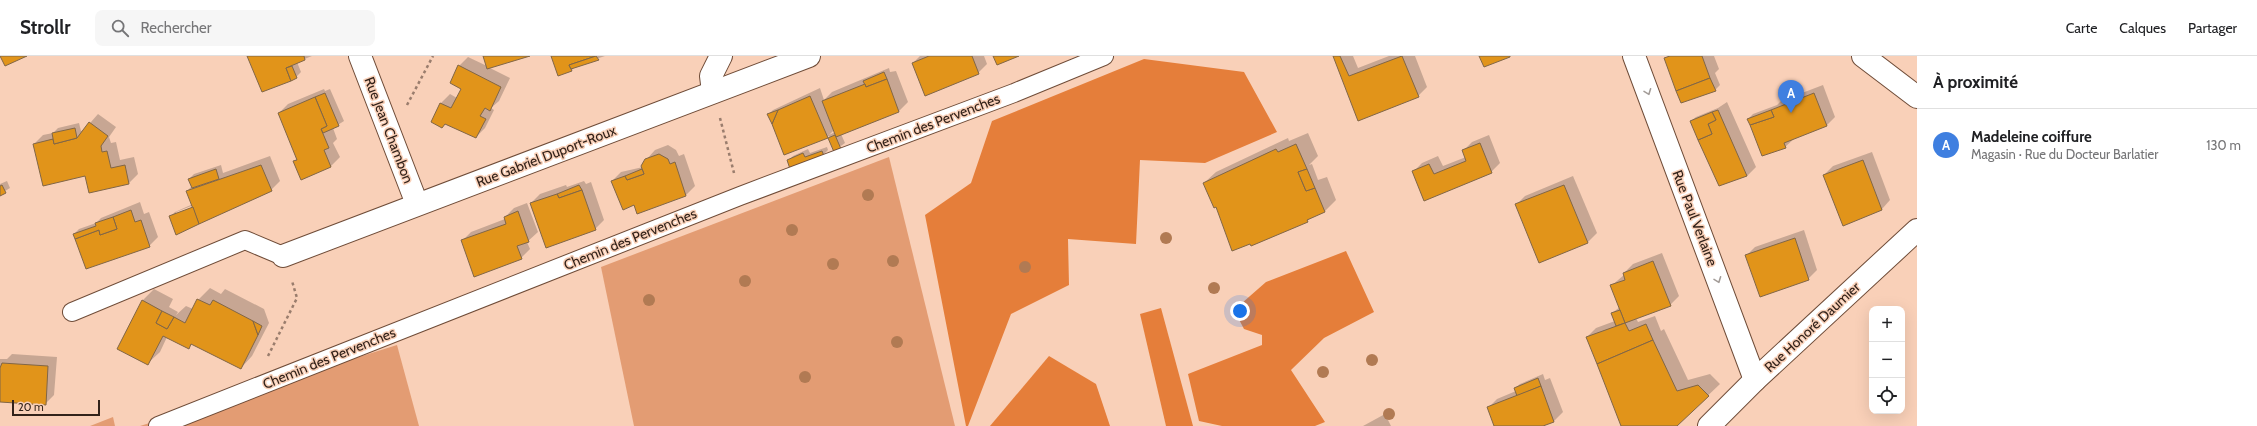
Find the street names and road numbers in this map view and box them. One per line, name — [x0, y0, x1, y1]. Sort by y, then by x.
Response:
street label: Rue Jean Chambon — [360, 74, 418, 186]
street label: Chemin des Pervenches — [864, 89, 1002, 157]
street label: Rue Gabriel Duport-Roux — [473, 121, 619, 191]
street label: Rue Paul Verlaine — [1668, 167, 1722, 269]
street label: Chemin des Pervenches — [561, 204, 699, 274]
street label: Rue Honoré Daumier — [1760, 278, 1864, 376]
street label: Chemin des Pervenches — [260, 323, 398, 393]

